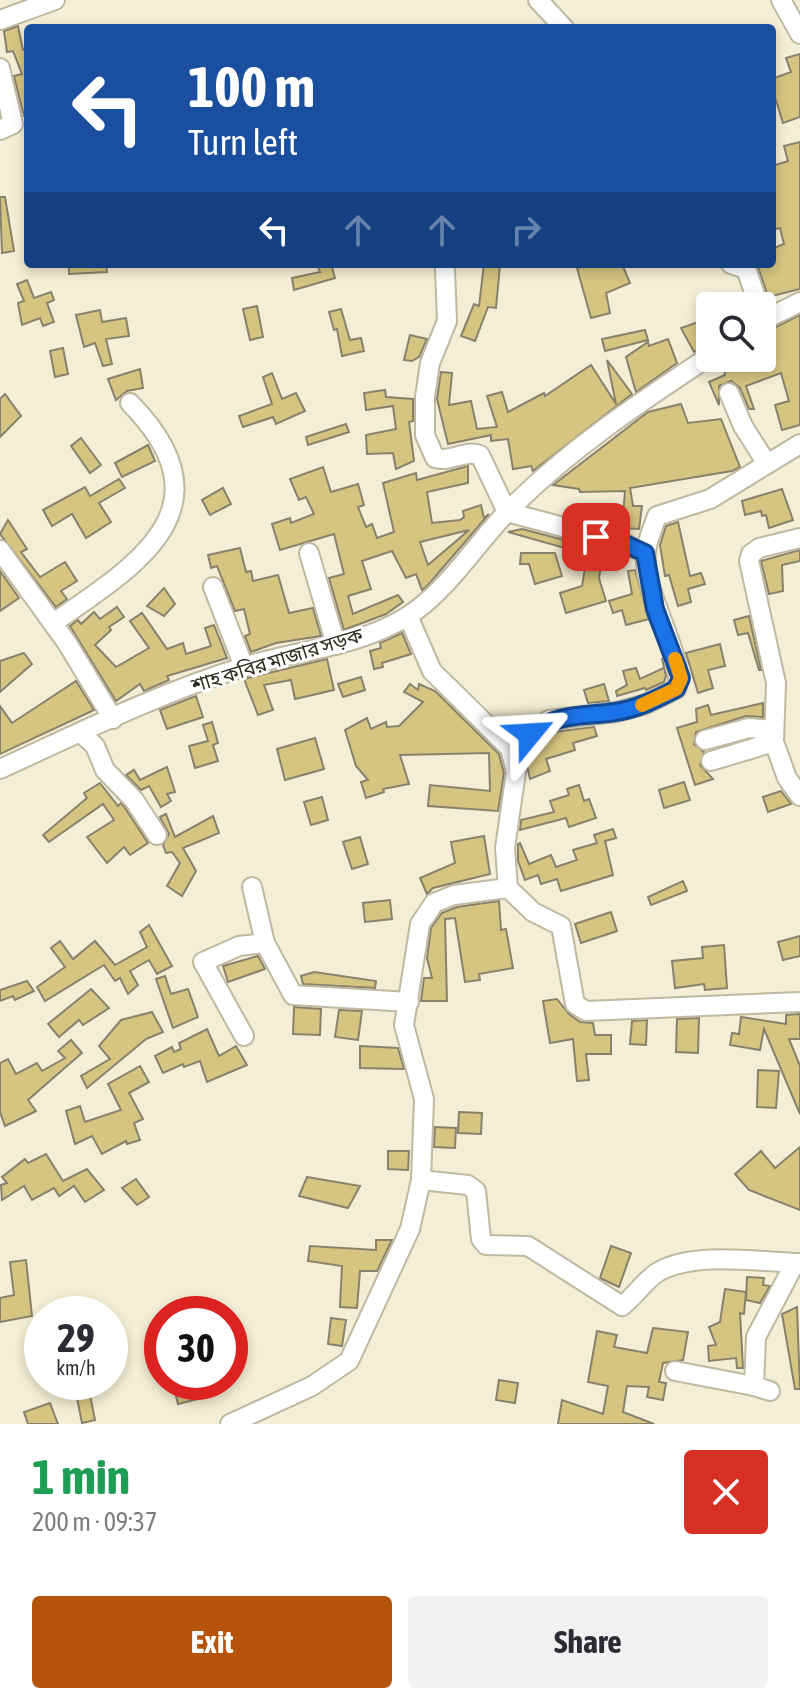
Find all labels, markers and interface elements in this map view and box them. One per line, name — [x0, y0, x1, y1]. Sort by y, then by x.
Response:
text: 100 m — [188, 55, 315, 119]
icon: left — [56, 56, 160, 160]
text: Turn left — [188, 121, 298, 163]
icon: left — [252, 208, 296, 252]
icon: ahead — [336, 208, 380, 252]
icon: ahead — [420, 208, 464, 252]
icon: right — [504, 208, 548, 252]
map controls — [696, 292, 776, 372]
button: search — [696, 292, 776, 372]
pin — [562, 503, 630, 571]
icon: arrive — [574, 515, 618, 559]
street label: শাহ কবির মাজার সড়ক — [187, 622, 366, 697]
position arrow — [488, 692, 572, 776]
speed limit sign: 30 — [144, 1296, 248, 1400]
text: 29 — [57, 1315, 95, 1360]
text: km/h — [56, 1356, 96, 1379]
text: 1 min — [32, 1449, 130, 1504]
button: close — [684, 1450, 768, 1534]
text: 200 m · 09:37 — [32, 1507, 157, 1537]
button: Exit — [32, 1596, 392, 1688]
button: Share — [408, 1596, 768, 1688]

